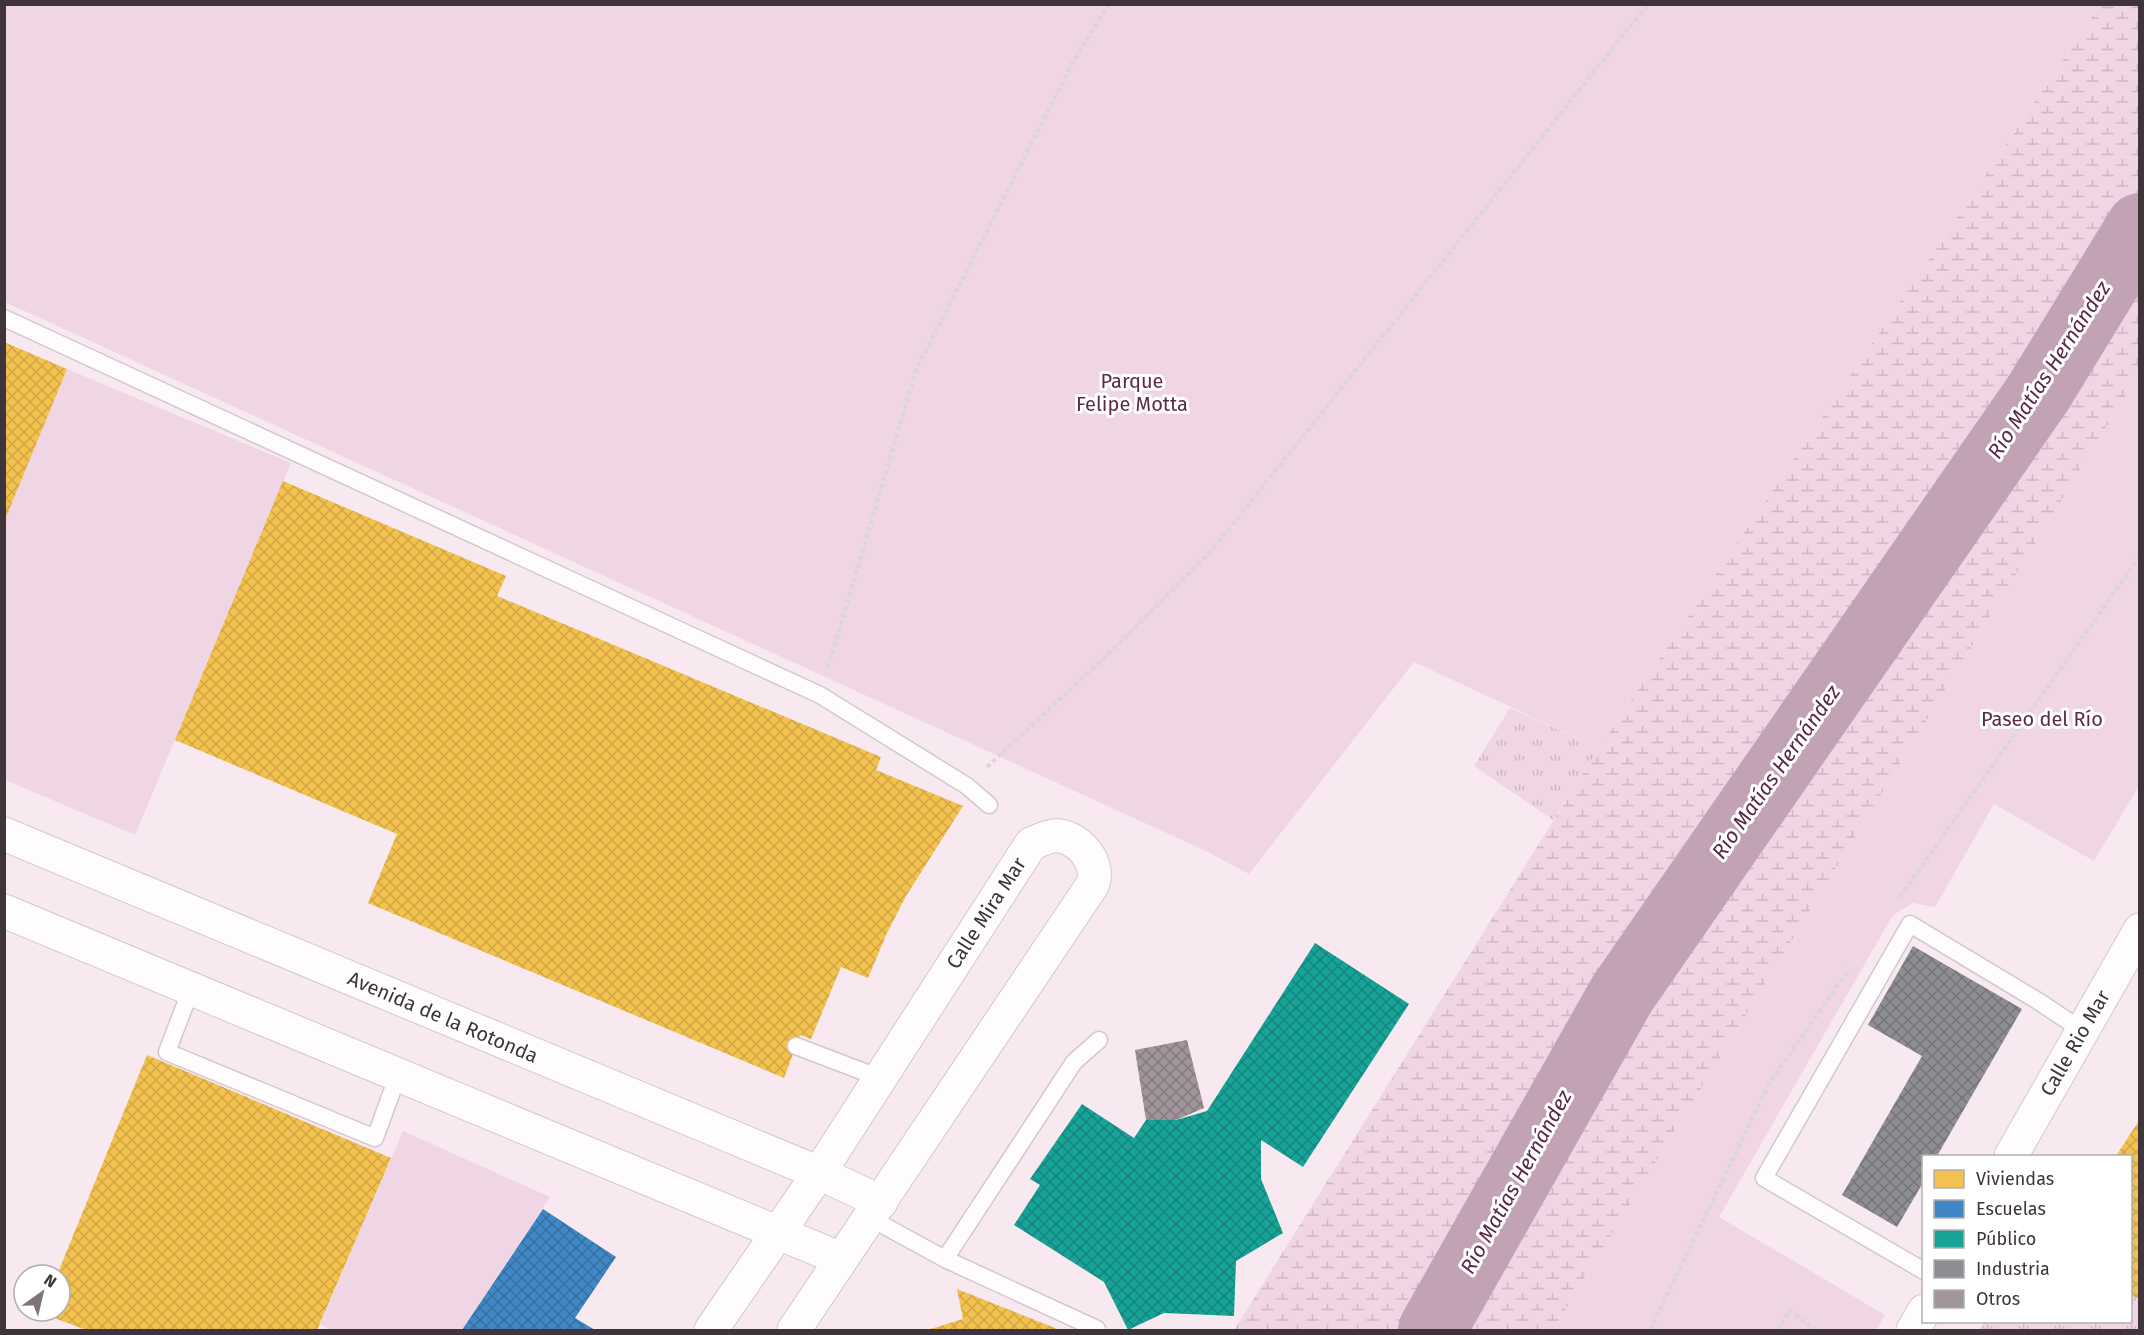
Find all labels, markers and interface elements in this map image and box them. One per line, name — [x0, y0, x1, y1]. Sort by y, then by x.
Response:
water label: Río Matías Hernández — [1982, 276, 2117, 463]
park label: Parque Felipe Motta — [1076, 369, 1188, 416]
water label: Río Matías Hernández — [1706, 679, 1846, 864]
park label: Paseo del Río — [1981, 707, 2103, 731]
street label: Calle Mira Mar — [941, 853, 1031, 973]
street label: Avenida de la Rotonda — [344, 966, 542, 1068]
street label: Calle Rio Mar — [2035, 986, 2115, 1100]
water label: Río Matías Hernández — [1455, 1085, 1578, 1278]
legend — [1922, 1155, 2132, 1323]
text: Viviendas — [1976, 1168, 2054, 1190]
text: Escuelas — [1976, 1198, 2046, 1220]
text: Público — [1976, 1228, 2036, 1250]
text: Industria — [1976, 1258, 2050, 1280]
north arrow — [12, 1263, 72, 1323]
text: N — [40, 1270, 60, 1292]
text: Otros — [1976, 1288, 2020, 1310]

